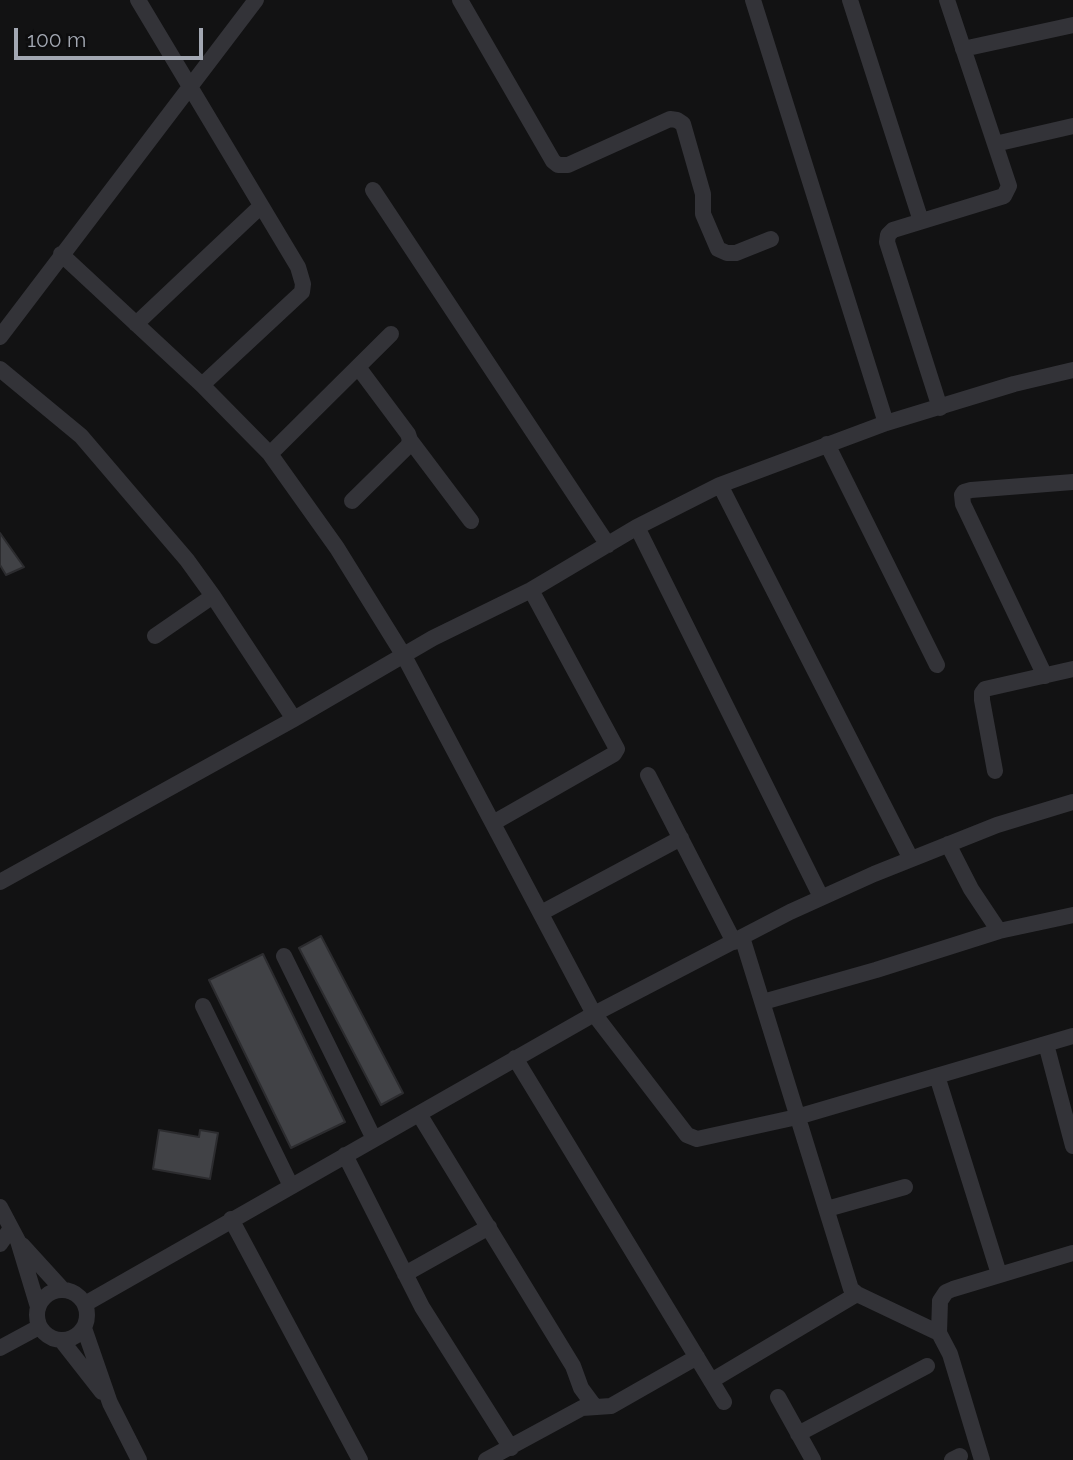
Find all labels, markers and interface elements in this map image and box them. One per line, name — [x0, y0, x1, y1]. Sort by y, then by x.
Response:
scale bar — [18, 14, 206, 58]
text: 100 m — [27, 27, 86, 52]

